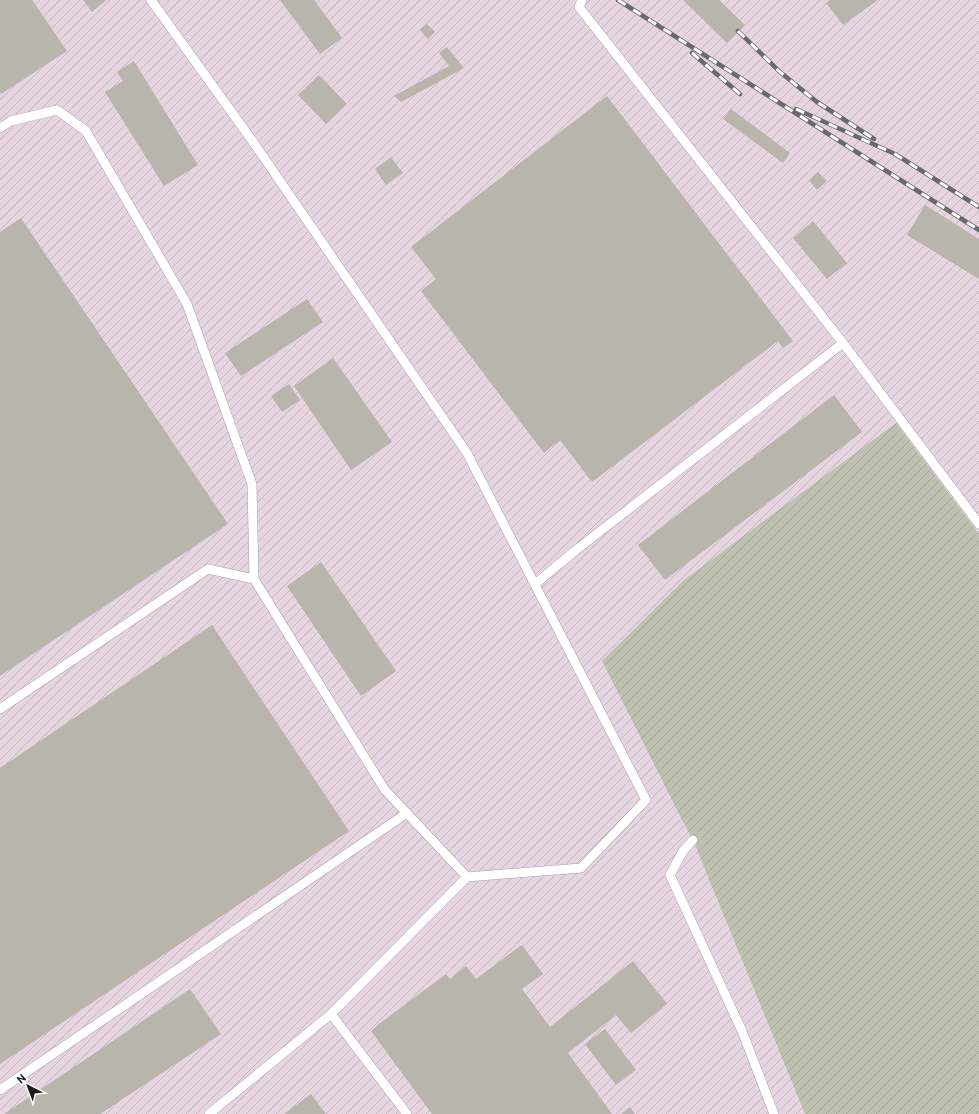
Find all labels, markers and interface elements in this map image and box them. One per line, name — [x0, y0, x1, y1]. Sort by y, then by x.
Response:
north arrow — [8, 1066, 48, 1106]
text: N — [14, 1071, 30, 1087]

